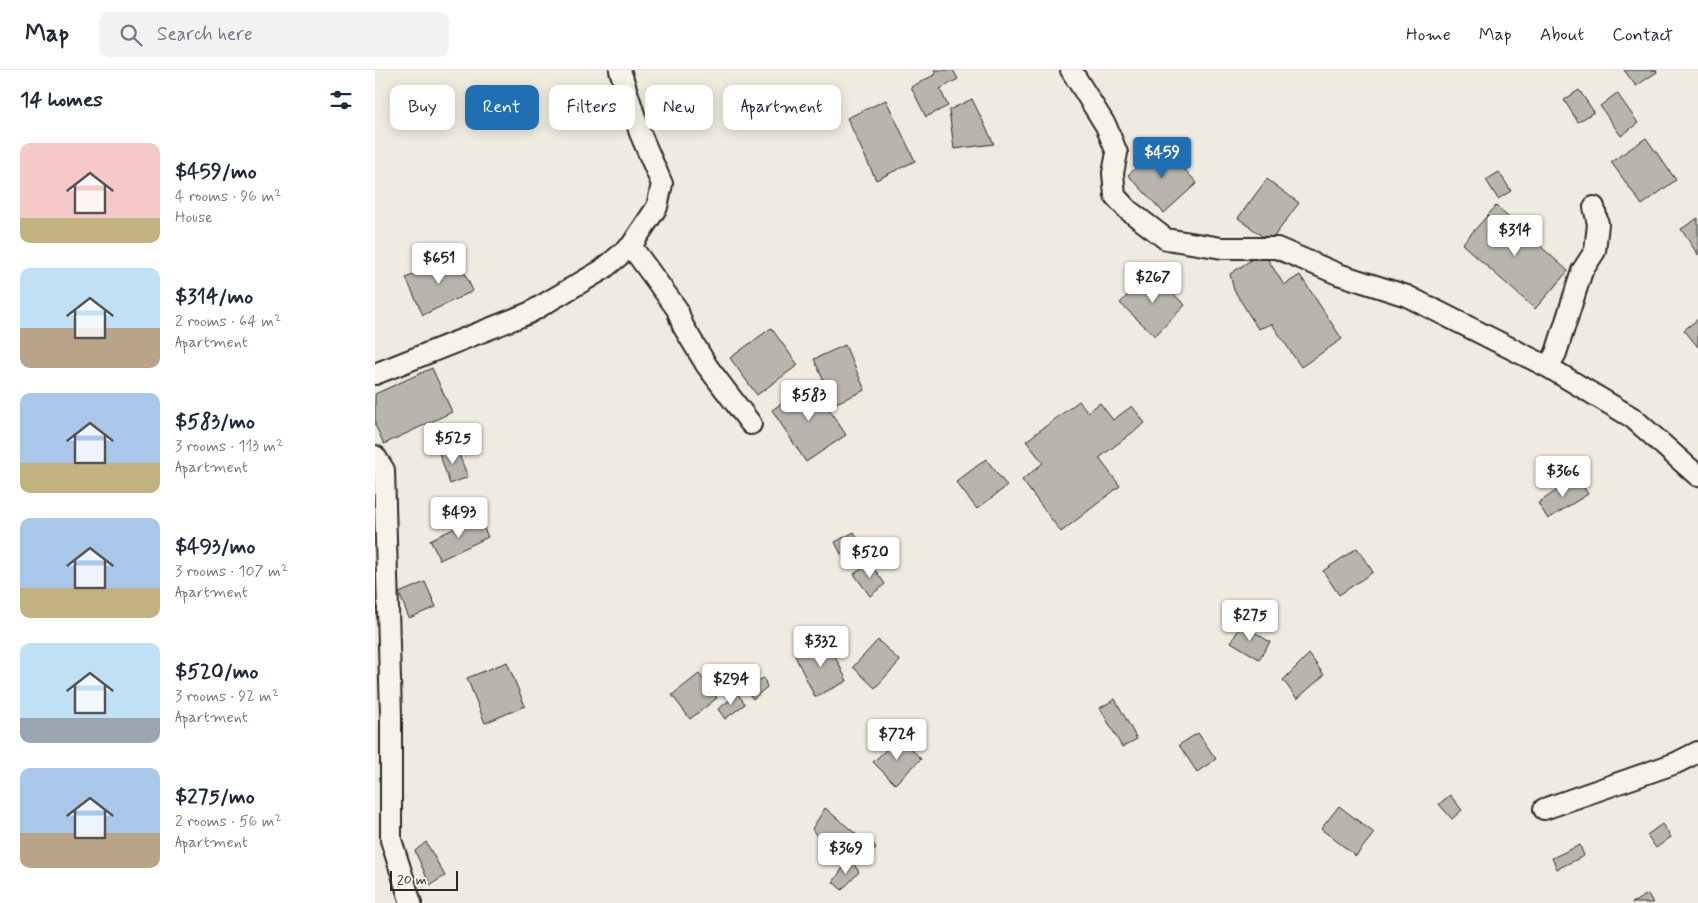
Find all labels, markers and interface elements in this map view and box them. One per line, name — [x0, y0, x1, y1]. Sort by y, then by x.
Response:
search box — [99, 12, 449, 57]
text: Map — [25, 19, 69, 50]
icon: search — [117, 21, 145, 49]
text: Search here — [157, 22, 253, 47]
text: Home — [1406, 23, 1451, 47]
text: Map — [1479, 23, 1512, 47]
text: About — [1540, 23, 1584, 47]
text: Contact — [1612, 23, 1673, 47]
chip: Buy — [390, 85, 455, 130]
chip: Rent — [465, 85, 539, 130]
chip: Filters — [549, 85, 635, 130]
chip: New — [645, 85, 713, 130]
chip: Apartment — [723, 85, 841, 130]
text: 14 homes — [20, 86, 103, 114]
icon: filters — [327, 86, 355, 114]
pin: $459 — [1132, 136, 1192, 179]
text: $459 — [1144, 142, 1180, 163]
text: $459/mo — [175, 158, 257, 186]
icon: home — [60, 163, 120, 223]
text: 4 rooms · 96 m² — [175, 186, 281, 207]
text: House — [175, 207, 213, 228]
pin: $314 — [1485, 214, 1545, 257]
text: $314 — [1499, 220, 1531, 241]
pin: $651 — [409, 242, 469, 285]
text: $651 — [423, 248, 455, 269]
pin: $267 — [1123, 262, 1183, 304]
text: $267 — [1135, 267, 1171, 288]
text: $314/mo — [175, 283, 253, 311]
icon: home — [60, 288, 120, 348]
text: 2 rooms · 64 m² — [175, 311, 281, 332]
text: Apartment — [175, 332, 248, 353]
pin: $583 — [779, 380, 839, 422]
text: $583 — [792, 385, 826, 406]
text: $583/mo — [175, 408, 255, 436]
icon: home — [60, 413, 120, 473]
pin: $525 — [423, 422, 483, 465]
text: $525 — [435, 428, 471, 449]
text: 3 rooms · 113 m² — [175, 436, 283, 457]
pin: $366 — [1533, 456, 1593, 498]
text: Apartment — [175, 457, 248, 478]
text: $366 — [1546, 461, 1580, 482]
pin: $493 — [429, 496, 489, 539]
text: $493 — [442, 502, 476, 523]
text: $493/mo — [175, 533, 256, 561]
pin: $520 — [840, 536, 900, 579]
icon: home — [60, 538, 120, 598]
text: $520 — [851, 542, 889, 563]
text: 3 rooms · 107 m² — [175, 561, 288, 582]
text: Apartment — [175, 582, 248, 603]
pin: $275 — [1220, 600, 1280, 642]
text: $275 — [1233, 605, 1267, 626]
pin: $332 — [791, 626, 851, 668]
text: $332 — [805, 631, 837, 652]
text: $520/mo — [175, 658, 259, 686]
icon: home — [60, 663, 120, 723]
pin: $294 — [701, 664, 761, 706]
text: $294 — [713, 669, 749, 690]
text: 3 rooms · 92 m² — [175, 686, 279, 707]
text: Apartment — [175, 707, 248, 728]
pin: $724 — [867, 718, 927, 761]
text: $724 — [878, 724, 916, 745]
text: $275/mo — [175, 783, 255, 811]
icon: home — [60, 788, 120, 848]
text: 2 rooms · 56 m² — [175, 811, 282, 832]
text: Apartment — [175, 832, 248, 853]
pin: $369 — [816, 832, 876, 875]
text: $369 — [829, 838, 863, 859]
scale bar — [390, 868, 457, 891]
text: 20 m — [397, 871, 427, 889]

